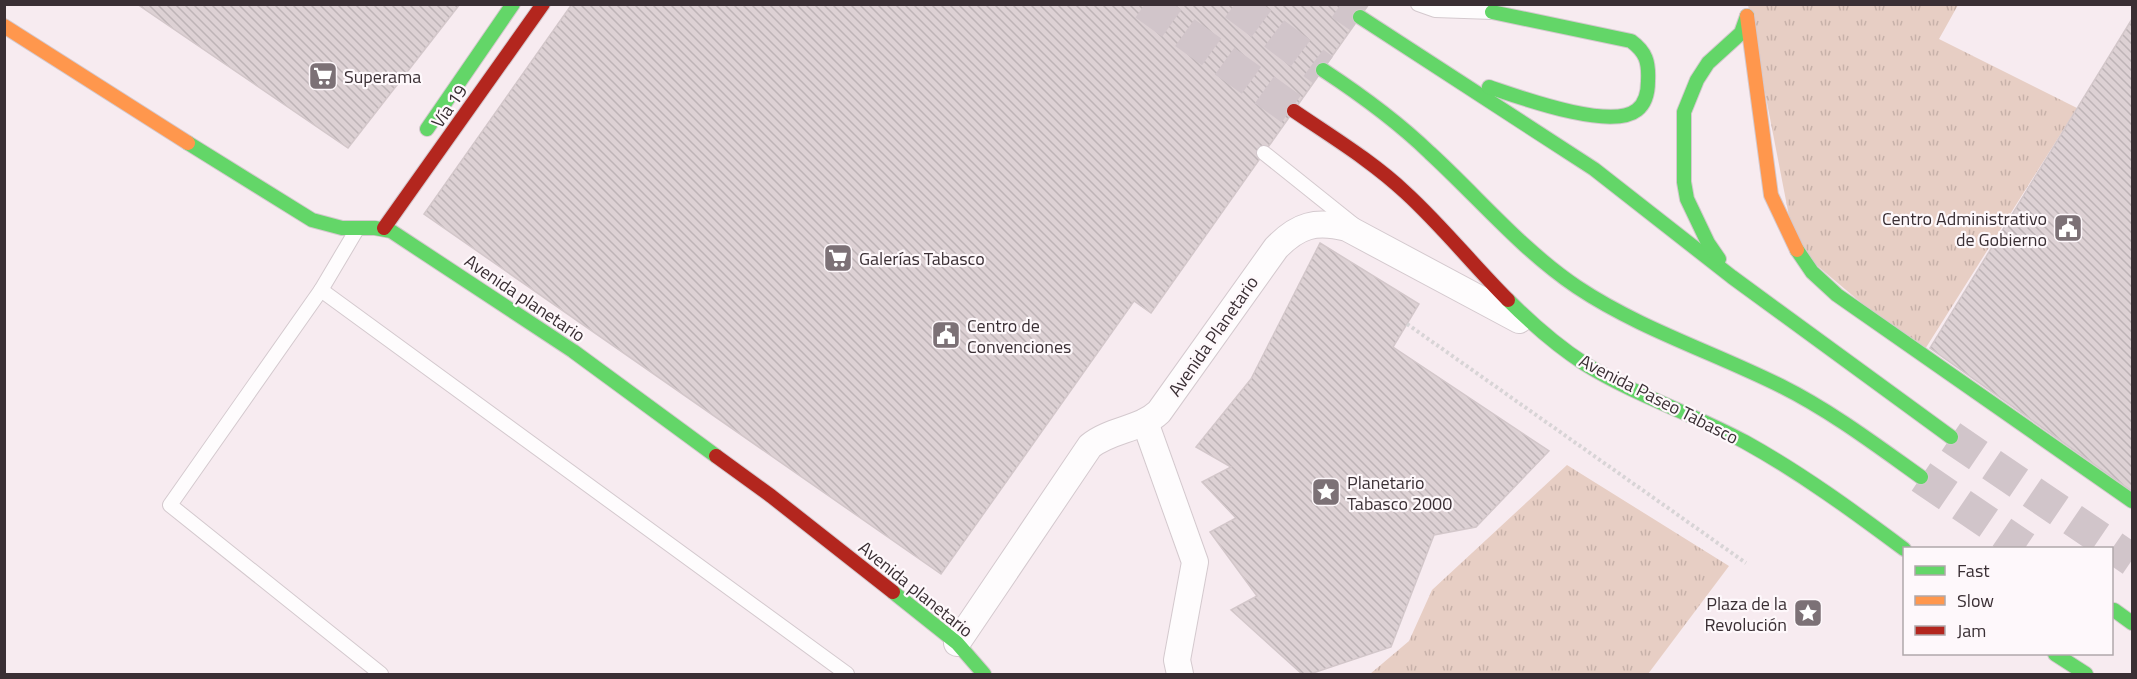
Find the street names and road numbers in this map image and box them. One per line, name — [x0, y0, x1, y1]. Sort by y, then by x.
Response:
street label: Vía 19 — [424, 79, 474, 133]
street label: Avenida planetario — [459, 248, 591, 348]
street label: Avenida Planetario — [1161, 270, 1265, 402]
street label: Avenida Paseo Tabasco — [1575, 347, 1743, 451]
street label: Avenida planetario — [853, 534, 979, 644]

